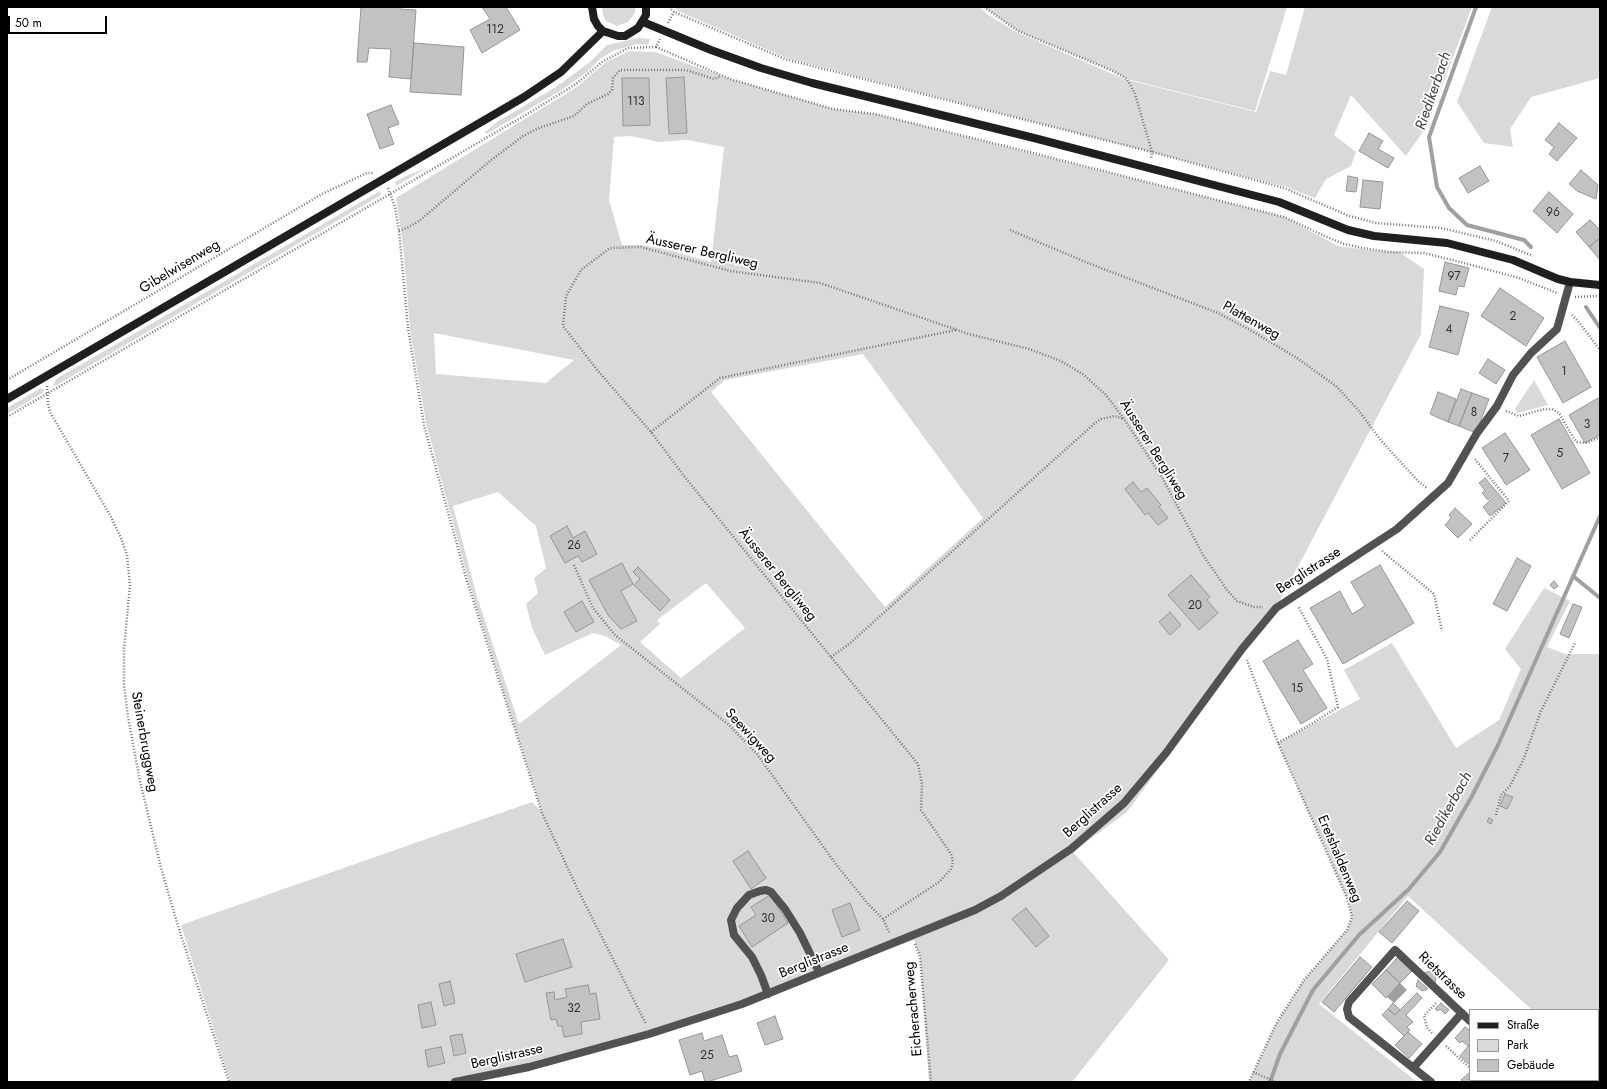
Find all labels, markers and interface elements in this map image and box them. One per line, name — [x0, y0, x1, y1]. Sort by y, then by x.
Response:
scale bar — [10, 8, 109, 34]
text: 50 m — [15, 14, 42, 32]
house number: 112 — [486, 23, 504, 37]
water label: Riedikerbach — [1412, 50, 1456, 132]
house number: 113 — [627, 95, 645, 109]
house number: 96 — [1546, 206, 1560, 220]
street label: Äusserer Bergliweg — [644, 231, 760, 273]
street label: Gibelwisenweg — [137, 236, 223, 298]
house number: 97 — [1448, 270, 1460, 284]
street label: Plattenweg — [1219, 298, 1283, 344]
house number: 2 — [1510, 310, 1516, 324]
house number: 4 — [1446, 323, 1452, 337]
house number: 1 — [1561, 365, 1567, 379]
street label: Äusserer Bergliweg — [1116, 397, 1190, 503]
house number: 8 — [1471, 406, 1477, 420]
house number: 3 — [1584, 418, 1590, 432]
house number: 5 — [1557, 447, 1563, 461]
house number: 7 — [1503, 452, 1509, 466]
street label: Äusserer Bergliweg — [734, 525, 820, 625]
house number: 26 — [567, 539, 581, 553]
street label: Berglistrasse — [1274, 544, 1344, 598]
house number: 20 — [1188, 599, 1202, 613]
house number: 15 — [1291, 682, 1303, 696]
street label: Steinerbruggweg — [127, 690, 161, 794]
street label: Seewigweg — [721, 706, 779, 766]
water label: Riedikerbach — [1421, 769, 1477, 849]
street label: Berglistrasse — [1060, 780, 1126, 842]
street label: Eretshaldenweg — [1313, 813, 1365, 905]
house number: 30 — [761, 912, 775, 926]
street label: Berglistrasse — [777, 939, 851, 983]
street label: Rietstrasse — [1414, 949, 1470, 1003]
street label: Eicheracherweg — [901, 961, 927, 1057]
house number: 32 — [567, 1002, 581, 1016]
legend — [1469, 1009, 1599, 1081]
text: Straße — [1507, 1016, 1539, 1034]
text: Park — [1507, 1036, 1528, 1054]
street label: Berglistrasse — [469, 1041, 545, 1073]
house number: 25 — [700, 1049, 714, 1063]
text: Gebäude — [1507, 1056, 1554, 1074]

